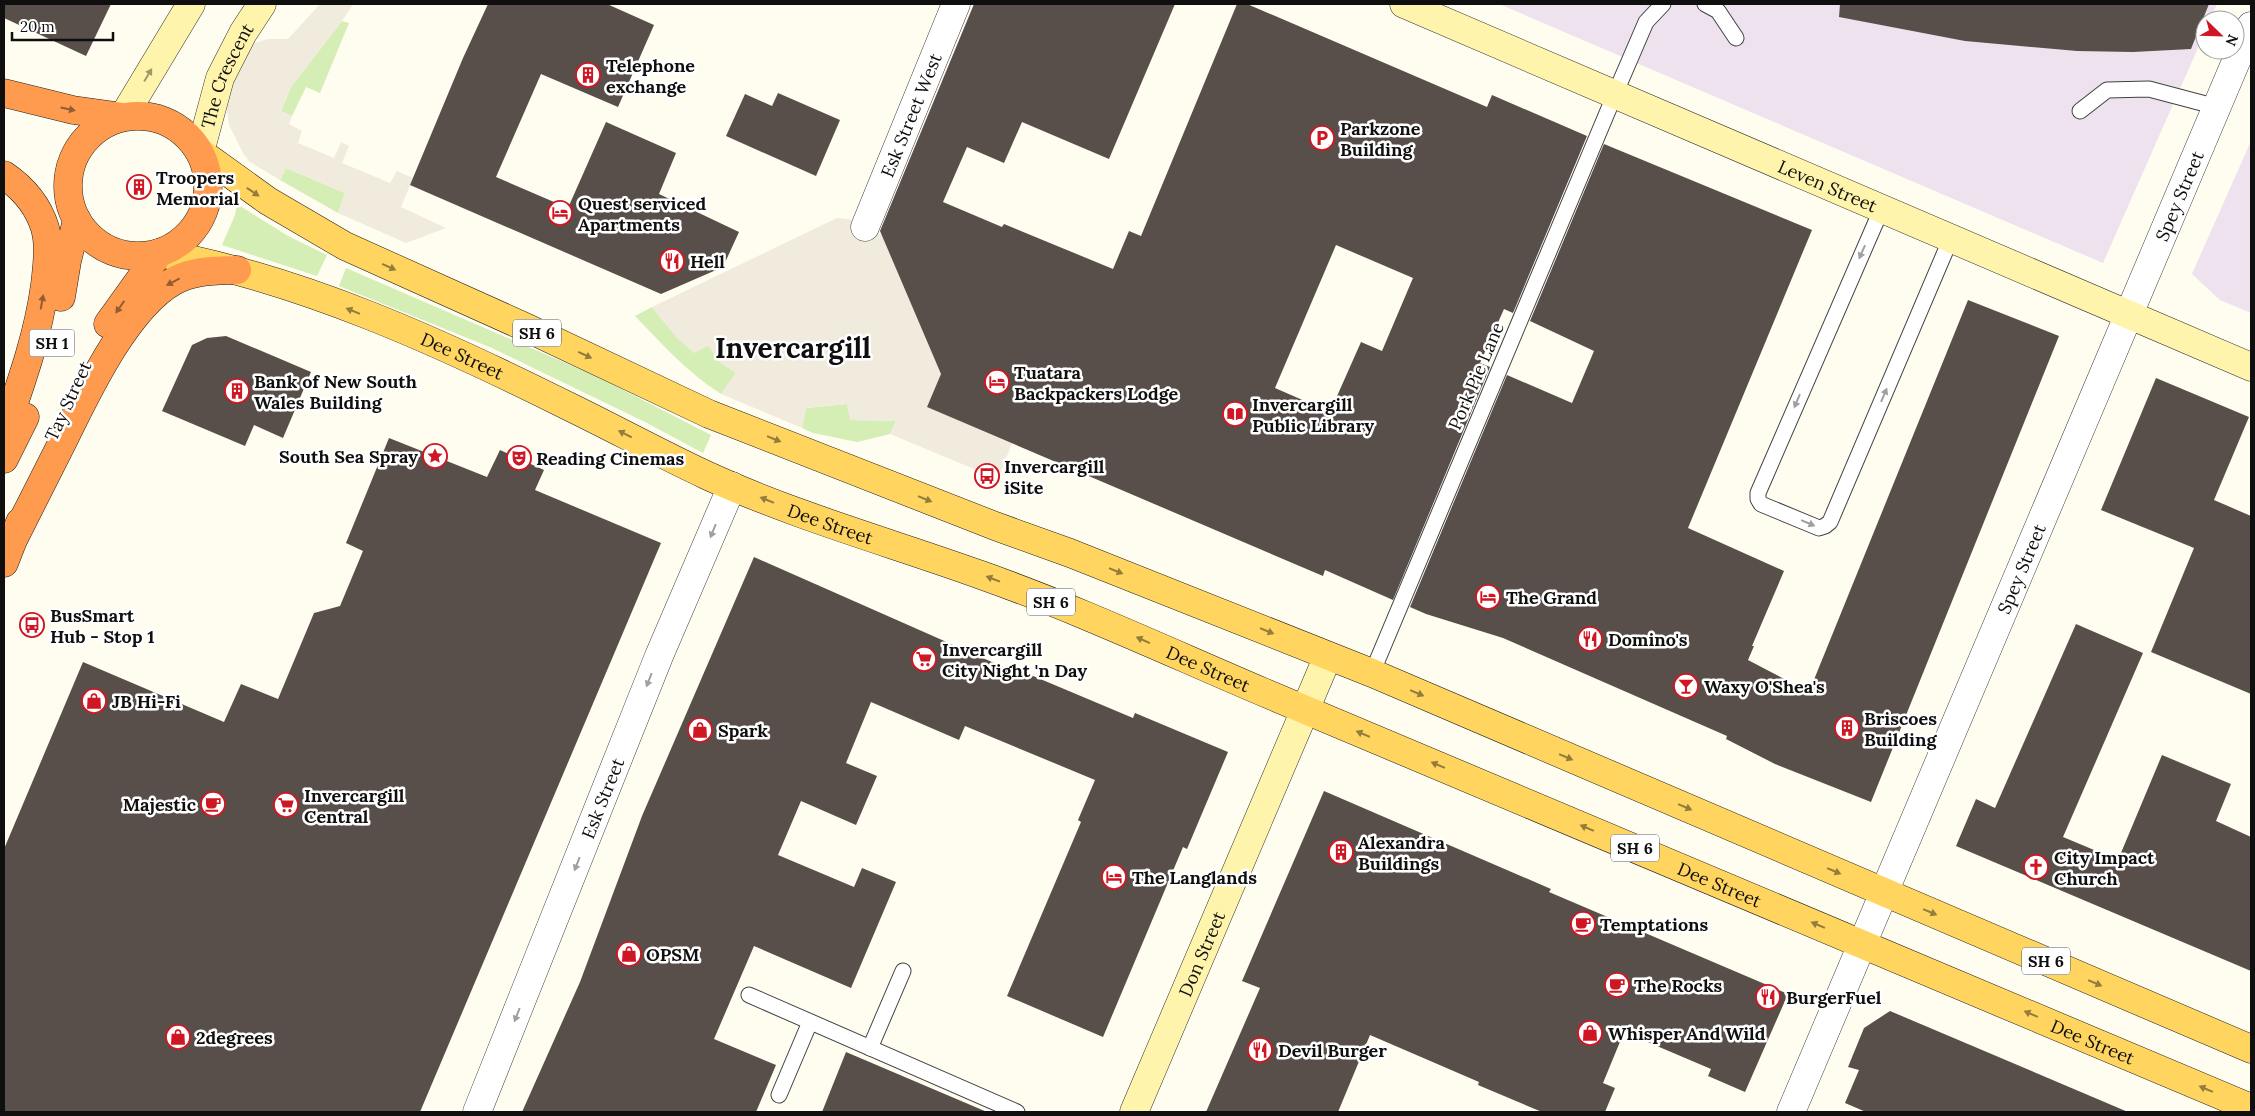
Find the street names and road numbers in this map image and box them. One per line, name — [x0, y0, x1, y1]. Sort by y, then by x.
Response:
street label: The Crescent — [195, 18, 258, 131]
street label: Esk Street West — [875, 49, 946, 180]
street label: Spey Street — [2150, 147, 2208, 244]
street label: Leven Street — [1775, 154, 1881, 217]
road number: SH 6 — [513, 319, 561, 346]
street label: Pork Pie Lane — [1443, 319, 1509, 433]
street label: Dee Street — [417, 327, 508, 384]
road number: SH 1 — [30, 329, 74, 356]
street label: Tay Street — [40, 357, 96, 445]
street label: Dee Street — [785, 498, 876, 549]
street label: Spey Street — [1992, 520, 2050, 617]
road number: SH 6 — [1027, 588, 1075, 616]
street label: Dee Street — [1163, 640, 1254, 697]
street label: Esk Street — [576, 754, 629, 842]
road number: SH 6 — [1611, 834, 1659, 861]
street label: Dee Street — [1674, 856, 1765, 912]
street label: Don Street — [1173, 907, 1230, 1000]
road number: SH 6 — [2022, 948, 2070, 974]
street label: Dee Street — [2048, 1014, 2138, 1069]

